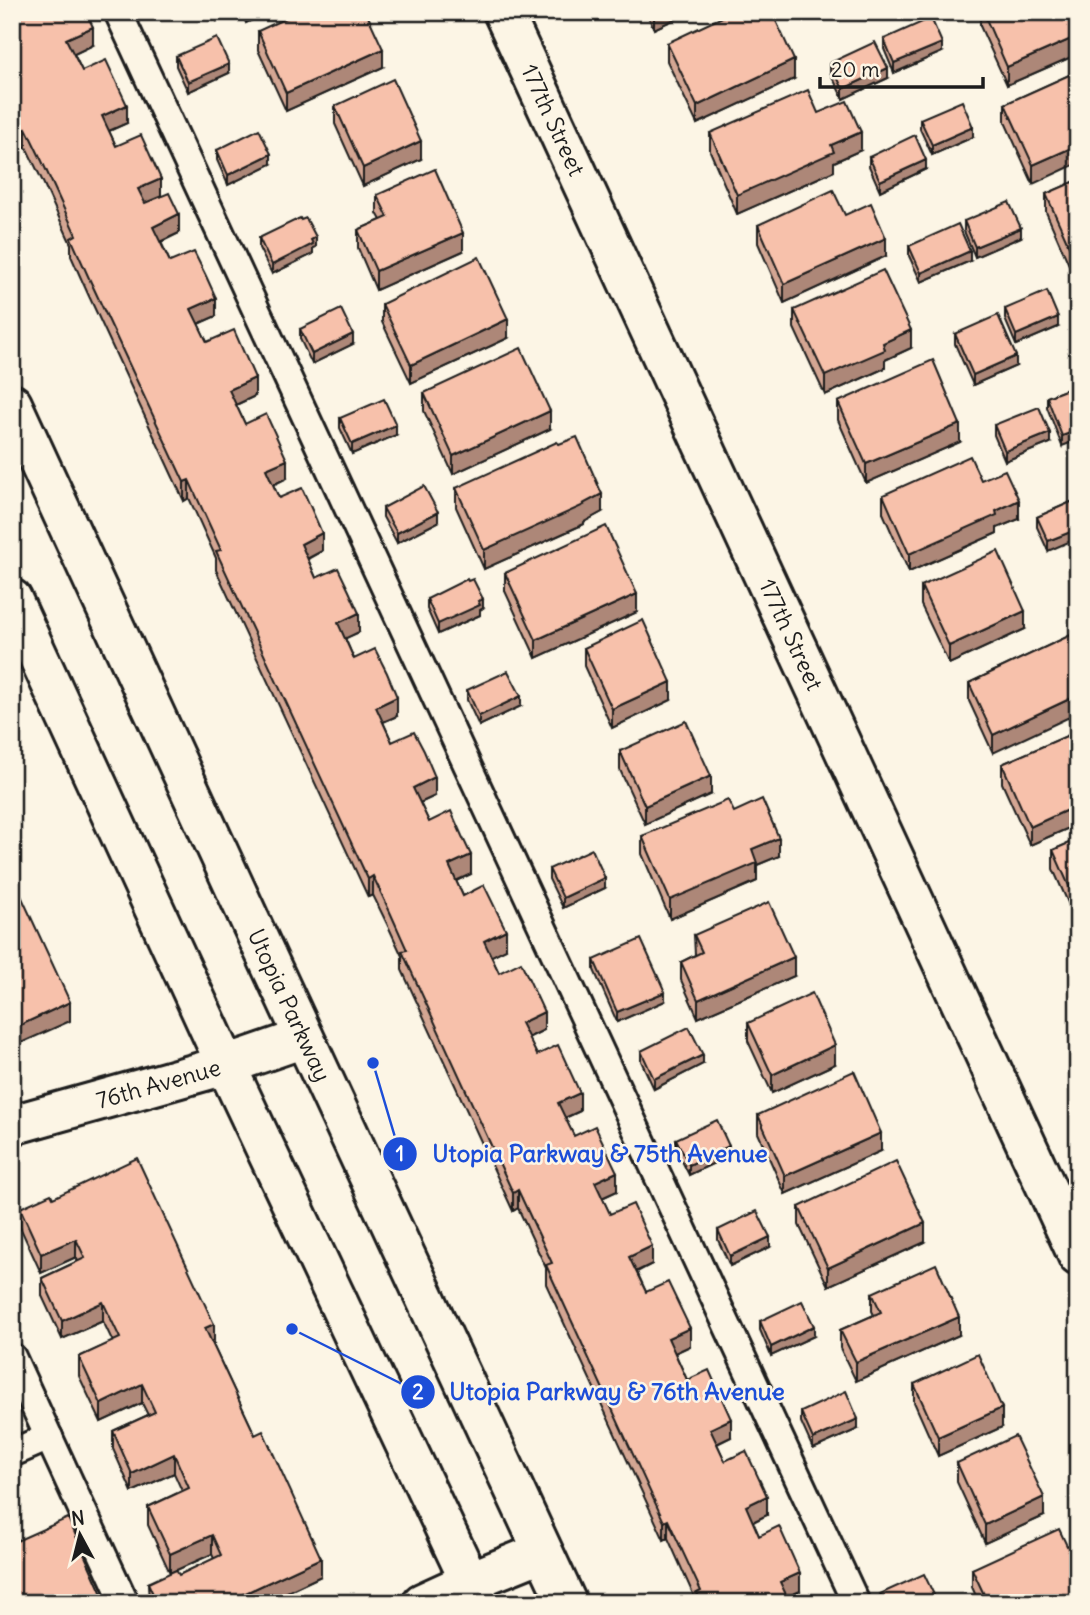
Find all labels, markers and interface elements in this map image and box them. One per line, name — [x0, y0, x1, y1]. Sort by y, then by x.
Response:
scale bar — [820, 46, 983, 90]
text: 20 m — [831, 56, 880, 83]
street label: 177th Street — [515, 59, 592, 180]
street label: 177th Street — [753, 574, 830, 695]
street label: Utopia Parkway — [242, 924, 338, 1086]
street label: 76th Avenue — [93, 1052, 224, 1115]
callout: Utopia Parkway & 75th Avenue — [383, 1131, 781, 1176]
text: Utopia Parkway & 75th Avenue — [432, 1138, 768, 1168]
text: 1 — [396, 1140, 404, 1167]
callout: Utopia Parkway & 76th Avenue — [401, 1369, 799, 1414]
text: Utopia Parkway & 76th Avenue — [449, 1376, 785, 1406]
text: 2 — [412, 1378, 424, 1405]
north arrow — [46, 1500, 116, 1570]
text: N — [70, 1505, 86, 1531]

